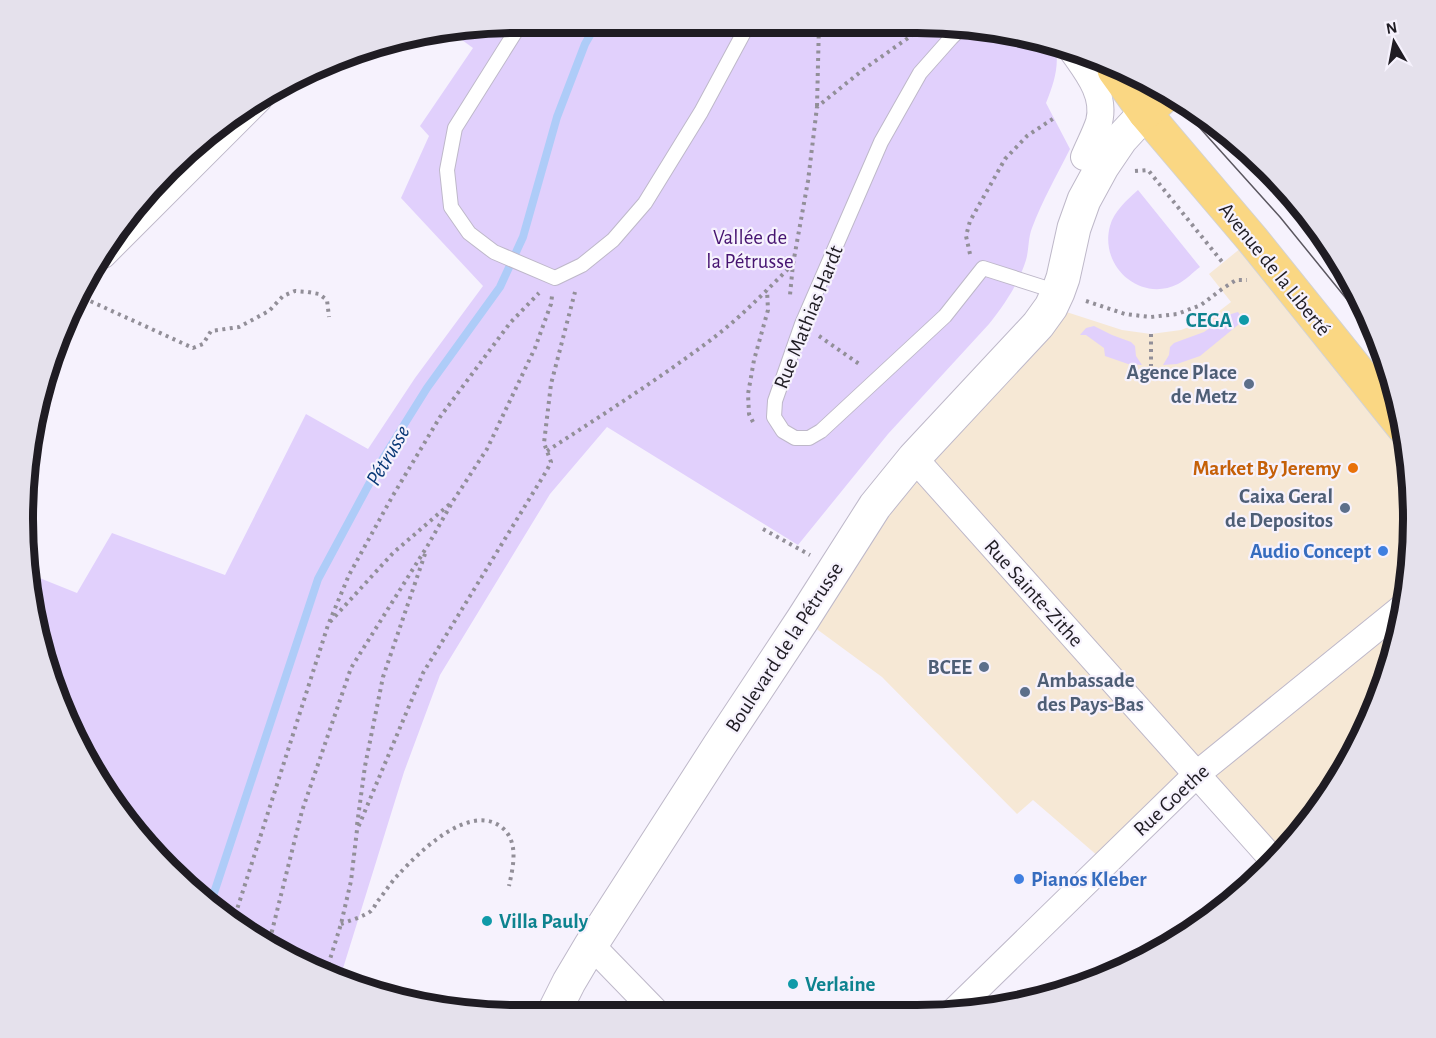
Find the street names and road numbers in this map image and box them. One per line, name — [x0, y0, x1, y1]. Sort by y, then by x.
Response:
street label: Avenue de la Liberté — [1215, 199, 1334, 340]
street label: Rue Mathias Hardt — [770, 242, 847, 392]
street label: Rue Sainte-Zithe — [980, 536, 1087, 651]
street label: Boulevard de la Pétrusse — [722, 559, 847, 736]
street label: Rue Goethe — [1130, 760, 1213, 840]

